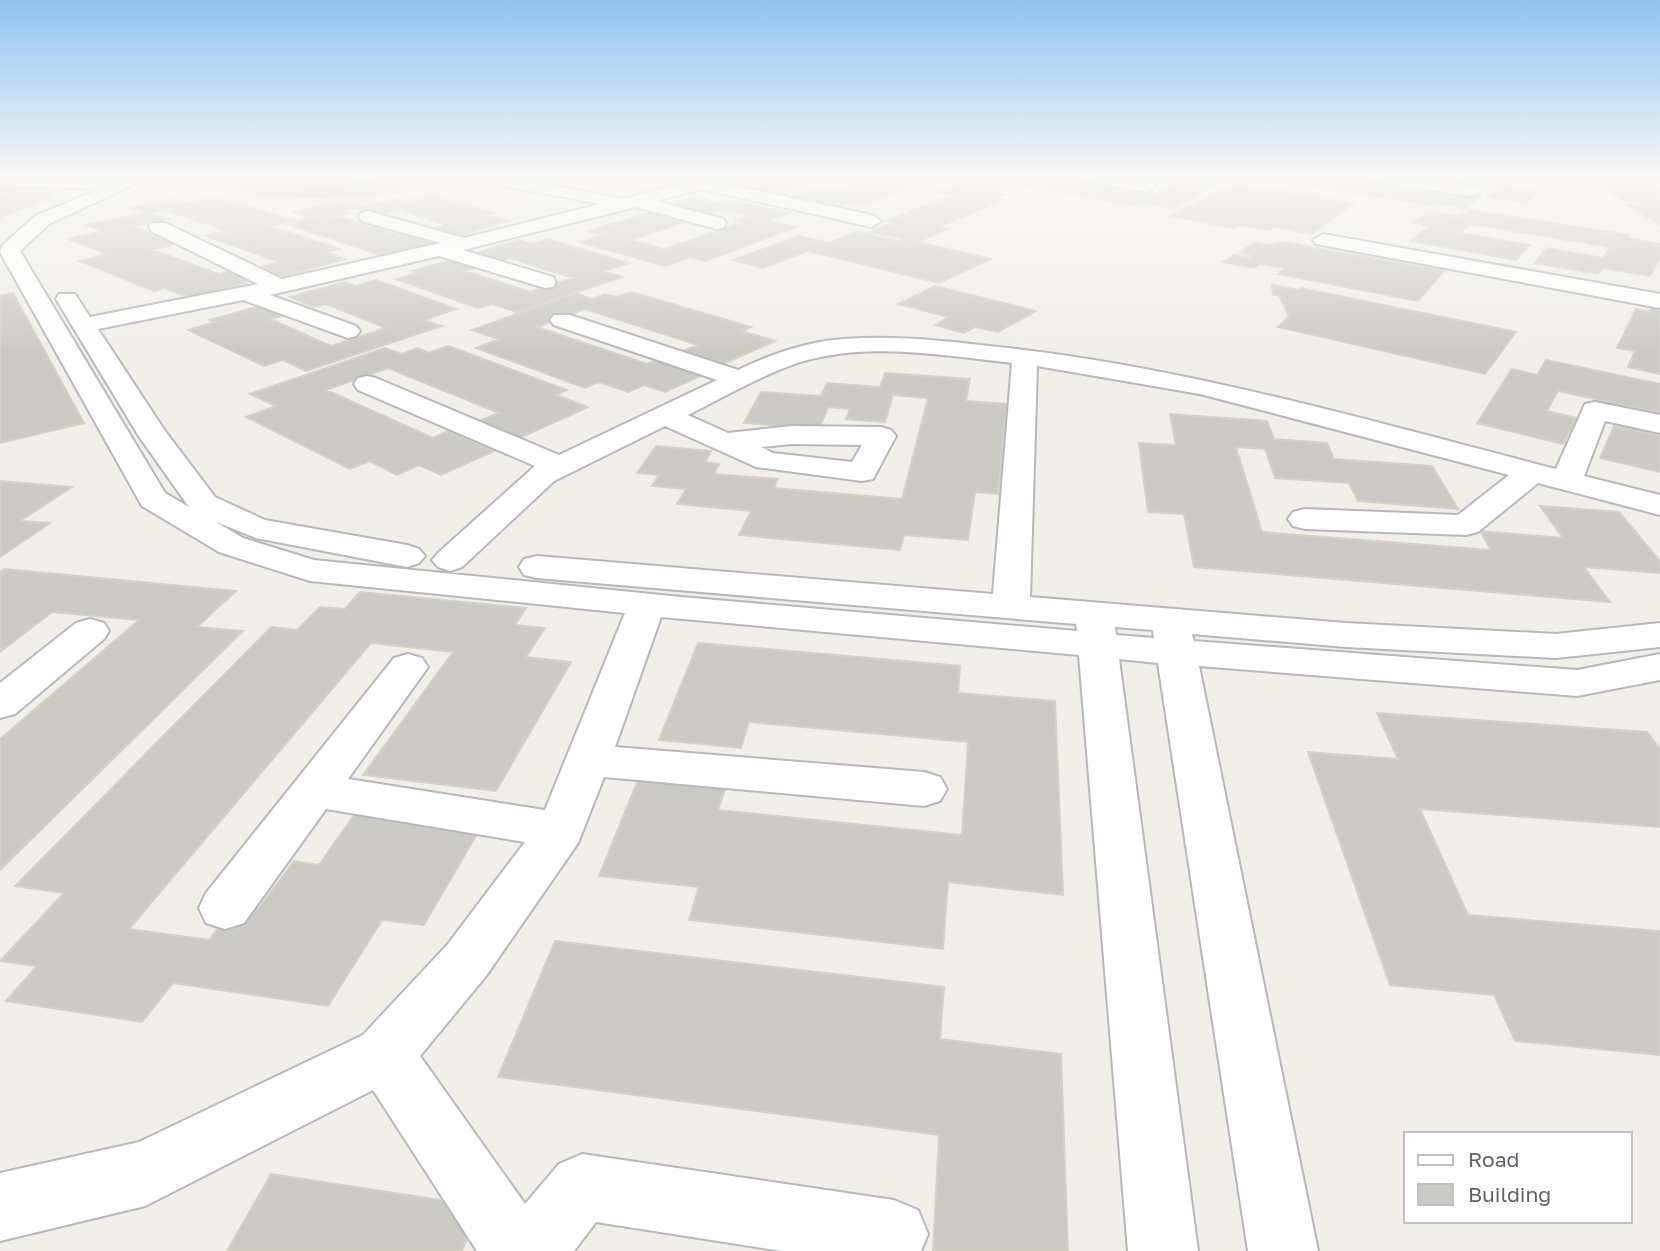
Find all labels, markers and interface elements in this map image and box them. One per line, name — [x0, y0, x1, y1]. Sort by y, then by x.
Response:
legend — [1404, 1132, 1632, 1223]
text: Road — [1468, 1146, 1519, 1172]
text: Building — [1468, 1181, 1551, 1207]

